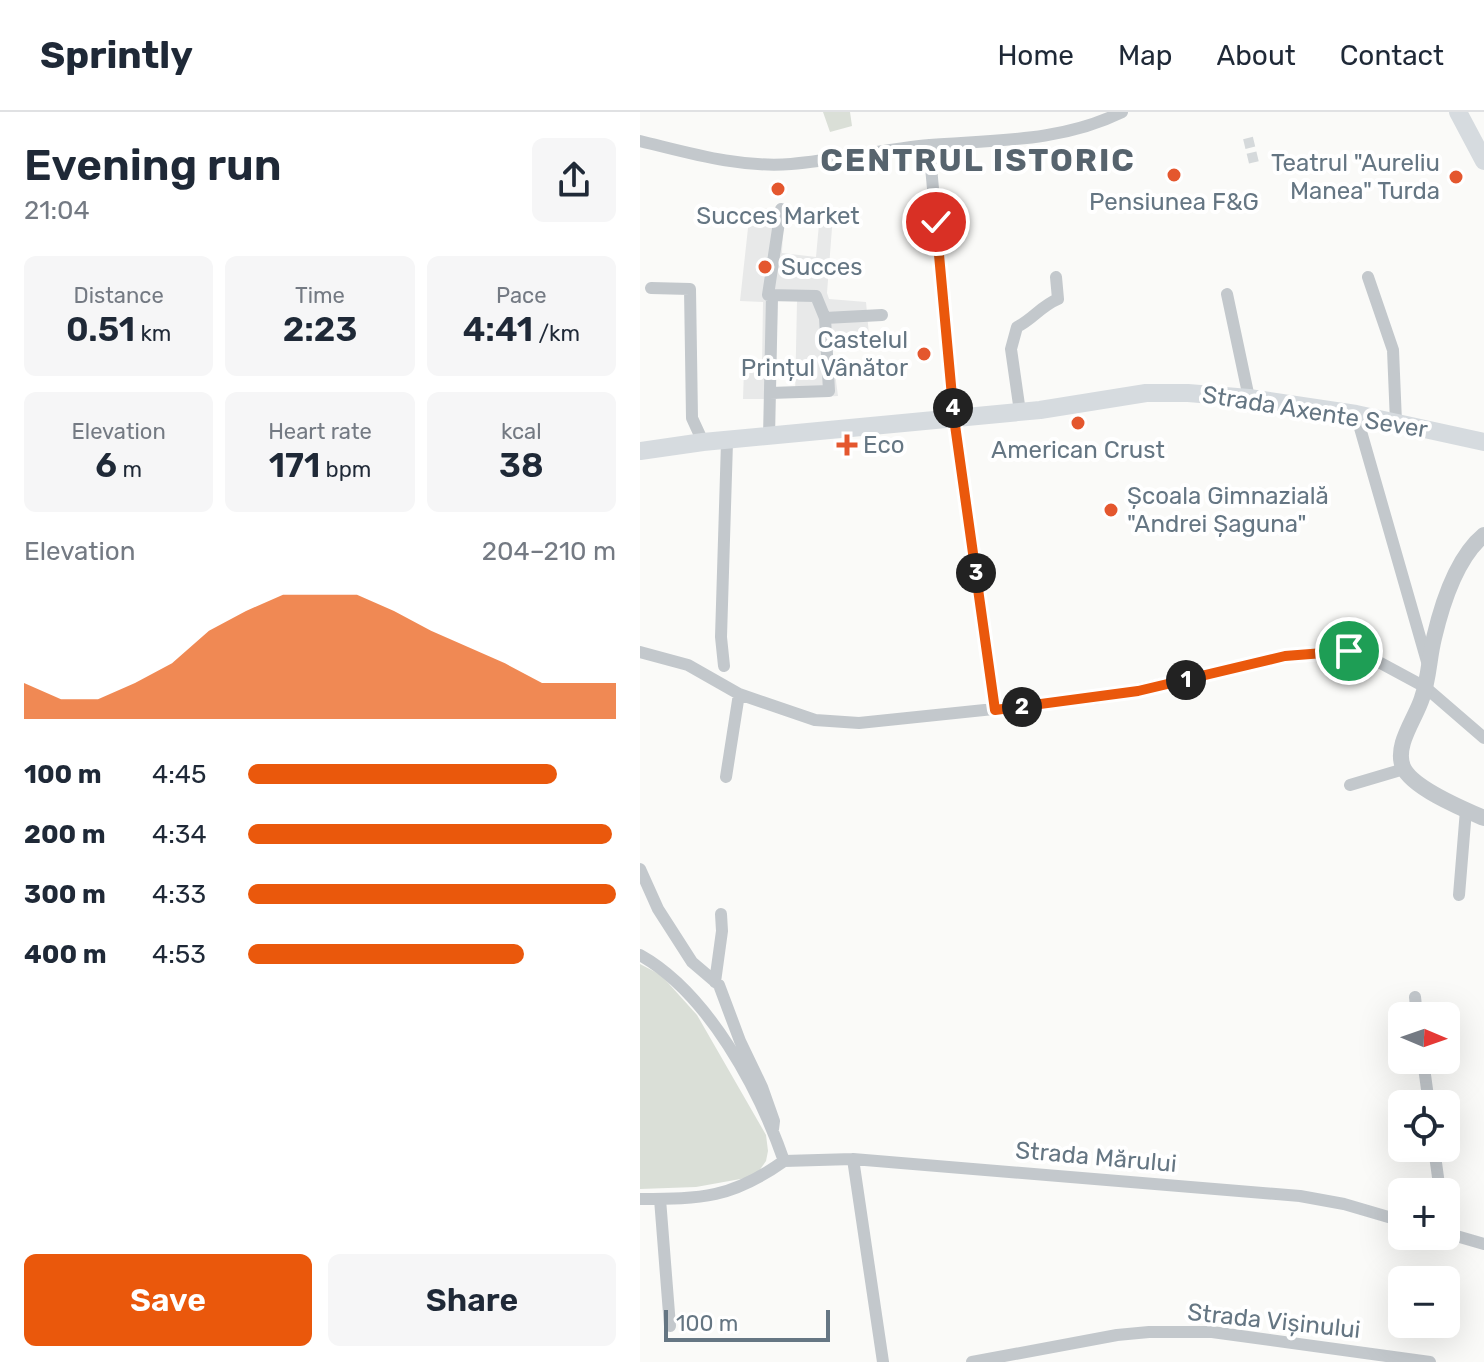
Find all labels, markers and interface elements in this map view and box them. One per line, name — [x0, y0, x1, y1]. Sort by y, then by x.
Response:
text: Sprintly — [40, 32, 193, 78]
text: Home — [997, 39, 1074, 72]
text: Map — [1118, 39, 1172, 72]
text: About — [1216, 39, 1296, 72]
text: Contact — [1340, 39, 1444, 72]
button: share — [532, 138, 616, 222]
text: Evening run — [24, 139, 282, 191]
district label: CENTRUL ISTORIC — [820, 141, 1136, 179]
place label: Teatrul "Aureliu Manea" Turda — [1271, 149, 1440, 205]
marker: Pensiunea F&G — [1165, 166, 1183, 184]
marker: Teatrul "Aureliu Manea" Turda — [1447, 168, 1465, 186]
marker: Succes Market — [769, 180, 787, 198]
pin — [902, 188, 970, 256]
place label: Pensiunea F&G — [1089, 188, 1259, 216]
text: 21:04 — [24, 195, 90, 226]
icon: check — [914, 200, 958, 244]
place label: Succes Market — [696, 202, 860, 230]
place label: Succes — [781, 253, 863, 281]
marker: Succes — [756, 258, 774, 276]
text: Distance — [74, 282, 164, 309]
text: Time — [295, 282, 345, 309]
text: Pace — [496, 282, 547, 309]
text: 0.51 — [66, 309, 135, 350]
text: 2:23 — [283, 309, 357, 350]
text: 4:41 — [463, 309, 533, 350]
text: km — [135, 320, 171, 347]
text: /km — [533, 320, 580, 347]
place label: Castelul Prințul Vânător — [741, 326, 908, 382]
marker: Castelul Prințul Vânător — [915, 345, 933, 363]
street label: Strada Axente Sever — [1200, 380, 1430, 444]
pin: 4 — [933, 388, 973, 428]
text: 4 — [945, 394, 961, 421]
marker: American Crust — [1069, 414, 1087, 432]
text: Elevation — [72, 418, 166, 445]
text: Heart rate — [268, 418, 372, 445]
text: kcal — [501, 418, 542, 445]
place label: Eco — [863, 431, 904, 459]
marker: Eco — [838, 436, 856, 454]
place label: American Crust — [991, 436, 1165, 464]
text: 6 — [95, 445, 117, 486]
text: 171 — [269, 445, 320, 486]
text: 38 — [499, 445, 544, 486]
text: m — [117, 456, 142, 483]
text: bpm — [320, 456, 371, 483]
place label: Școala Gimnazială "Andrei Șaguna" — [1127, 482, 1329, 538]
marker: Școala Gimnazială "Andrei Șaguna" — [1102, 501, 1120, 519]
text: Elevation — [24, 536, 135, 567]
text: 204–210 m — [482, 536, 616, 567]
pin: 3 — [956, 553, 996, 593]
text: 3 — [969, 559, 983, 586]
pin — [1315, 617, 1383, 685]
icon: arrive — [1327, 629, 1371, 673]
pin: 1 — [1166, 660, 1206, 700]
text: 1 — [1181, 666, 1191, 693]
pin: 2 — [1002, 687, 1042, 727]
text: 2 — [1015, 693, 1029, 720]
text: 100 m — [24, 759, 102, 790]
text: 4:45 — [152, 759, 206, 790]
text: 200 m — [24, 819, 106, 850]
text: 4:34 — [152, 819, 207, 850]
text: 300 m — [24, 879, 106, 910]
text: 4:33 — [152, 879, 206, 910]
text: 400 m — [24, 939, 106, 970]
text: 4:53 — [152, 939, 206, 970]
north arrow — [1388, 1002, 1460, 1074]
map controls — [1388, 1002, 1460, 1338]
button: locate — [1388, 1090, 1460, 1162]
street label: Strada Mărului — [1014, 1136, 1178, 1178]
button: + — [1388, 1178, 1460, 1250]
button: Save — [24, 1254, 312, 1346]
button: Share — [328, 1254, 616, 1346]
button: − — [1388, 1266, 1460, 1338]
street label: Strada Vișinului — [1186, 1298, 1362, 1344]
scale bar — [664, 1306, 830, 1342]
text: 100 m — [676, 1310, 738, 1337]

